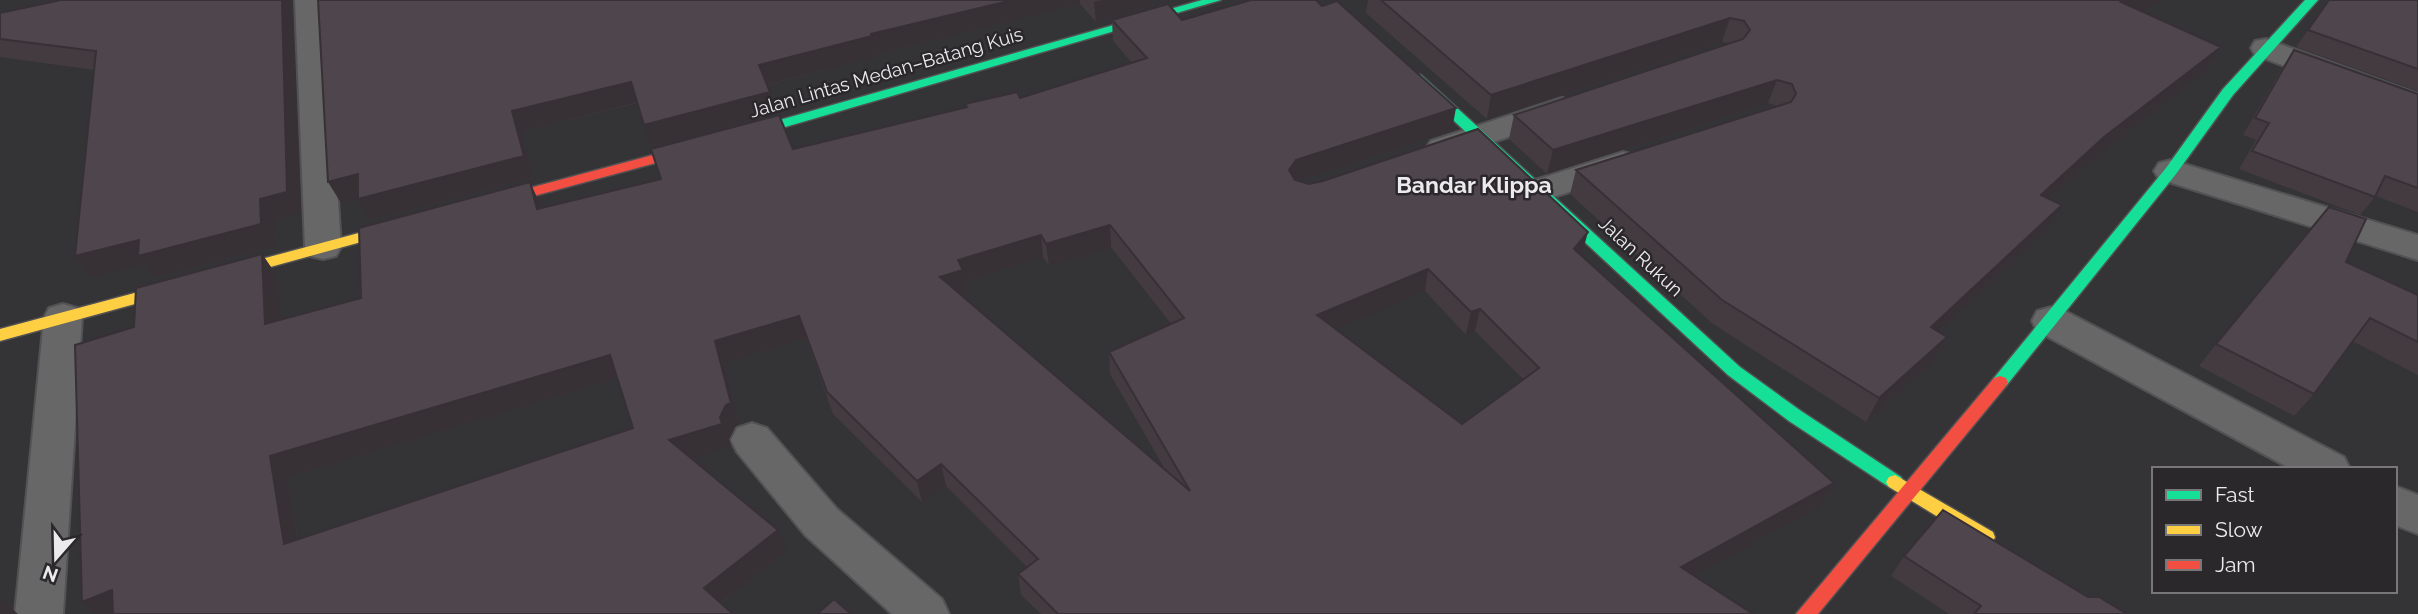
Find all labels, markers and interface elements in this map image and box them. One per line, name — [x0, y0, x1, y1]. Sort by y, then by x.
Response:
street label: Jalan Lintas Medan–Batang Kuis — [747, 22, 1025, 122]
district label: Bandar Klippa — [1396, 171, 1552, 198]
street label: Jalan Rukun — [1594, 212, 1688, 300]
legend — [2152, 467, 2397, 593]
text: Fast — [2215, 482, 2255, 507]
text: Slow — [2215, 517, 2263, 542]
north arrow — [21, 523, 91, 593]
text: Jam — [2215, 552, 2256, 577]
text: N — [40, 561, 61, 587]

